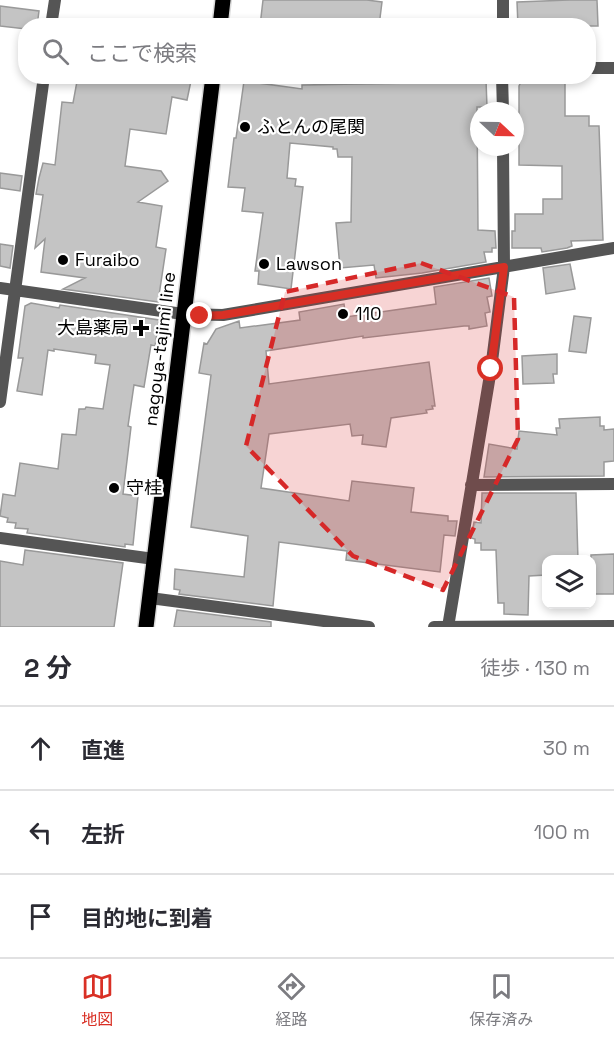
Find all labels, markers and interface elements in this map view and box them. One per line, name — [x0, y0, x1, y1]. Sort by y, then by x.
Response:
search box — [18, 18, 596, 84]
icon: search — [39, 35, 72, 68]
text: ここで検索 — [87, 39, 197, 67]
north arrow — [470, 102, 524, 156]
place label: ふとんの尾関 — [257, 115, 365, 138]
marker: ふとんの尾関 — [238, 120, 252, 134]
place label: Furaibo — [75, 248, 140, 271]
place label: Lawson — [276, 252, 342, 275]
marker: Furaibo — [56, 253, 70, 267]
marker: Lawson — [257, 257, 271, 271]
street label: nagoya-tajimi line — [139, 271, 180, 427]
route end — [186, 302, 212, 328]
place label: 110 — [355, 302, 382, 325]
marker: 110 — [336, 307, 350, 321]
place label: 大島薬局 — [57, 316, 129, 339]
marker: 大島薬局 — [134, 321, 148, 335]
route start — [477, 355, 503, 381]
place label: 守桂 — [126, 476, 162, 499]
marker: 守桂 — [107, 481, 121, 495]
map controls — [542, 555, 596, 609]
button: layers — [542, 555, 596, 609]
text: 2 分 — [24, 651, 72, 685]
text: 徒歩 · 130 m — [480, 655, 590, 681]
icon: ahead — [24, 732, 57, 765]
text: 30 m — [543, 735, 590, 761]
text: 直進 — [81, 736, 125, 764]
icon: left — [24, 816, 57, 849]
text: 100 m — [534, 819, 590, 845]
text: 左折 — [81, 820, 125, 848]
icon: arrive — [24, 900, 57, 933]
text: 目的地に到着 — [81, 904, 213, 932]
tab: 地図 — [81, 970, 114, 1030]
tab: 経路 — [275, 970, 308, 1030]
tab: 保存済み — [469, 970, 533, 1030]

